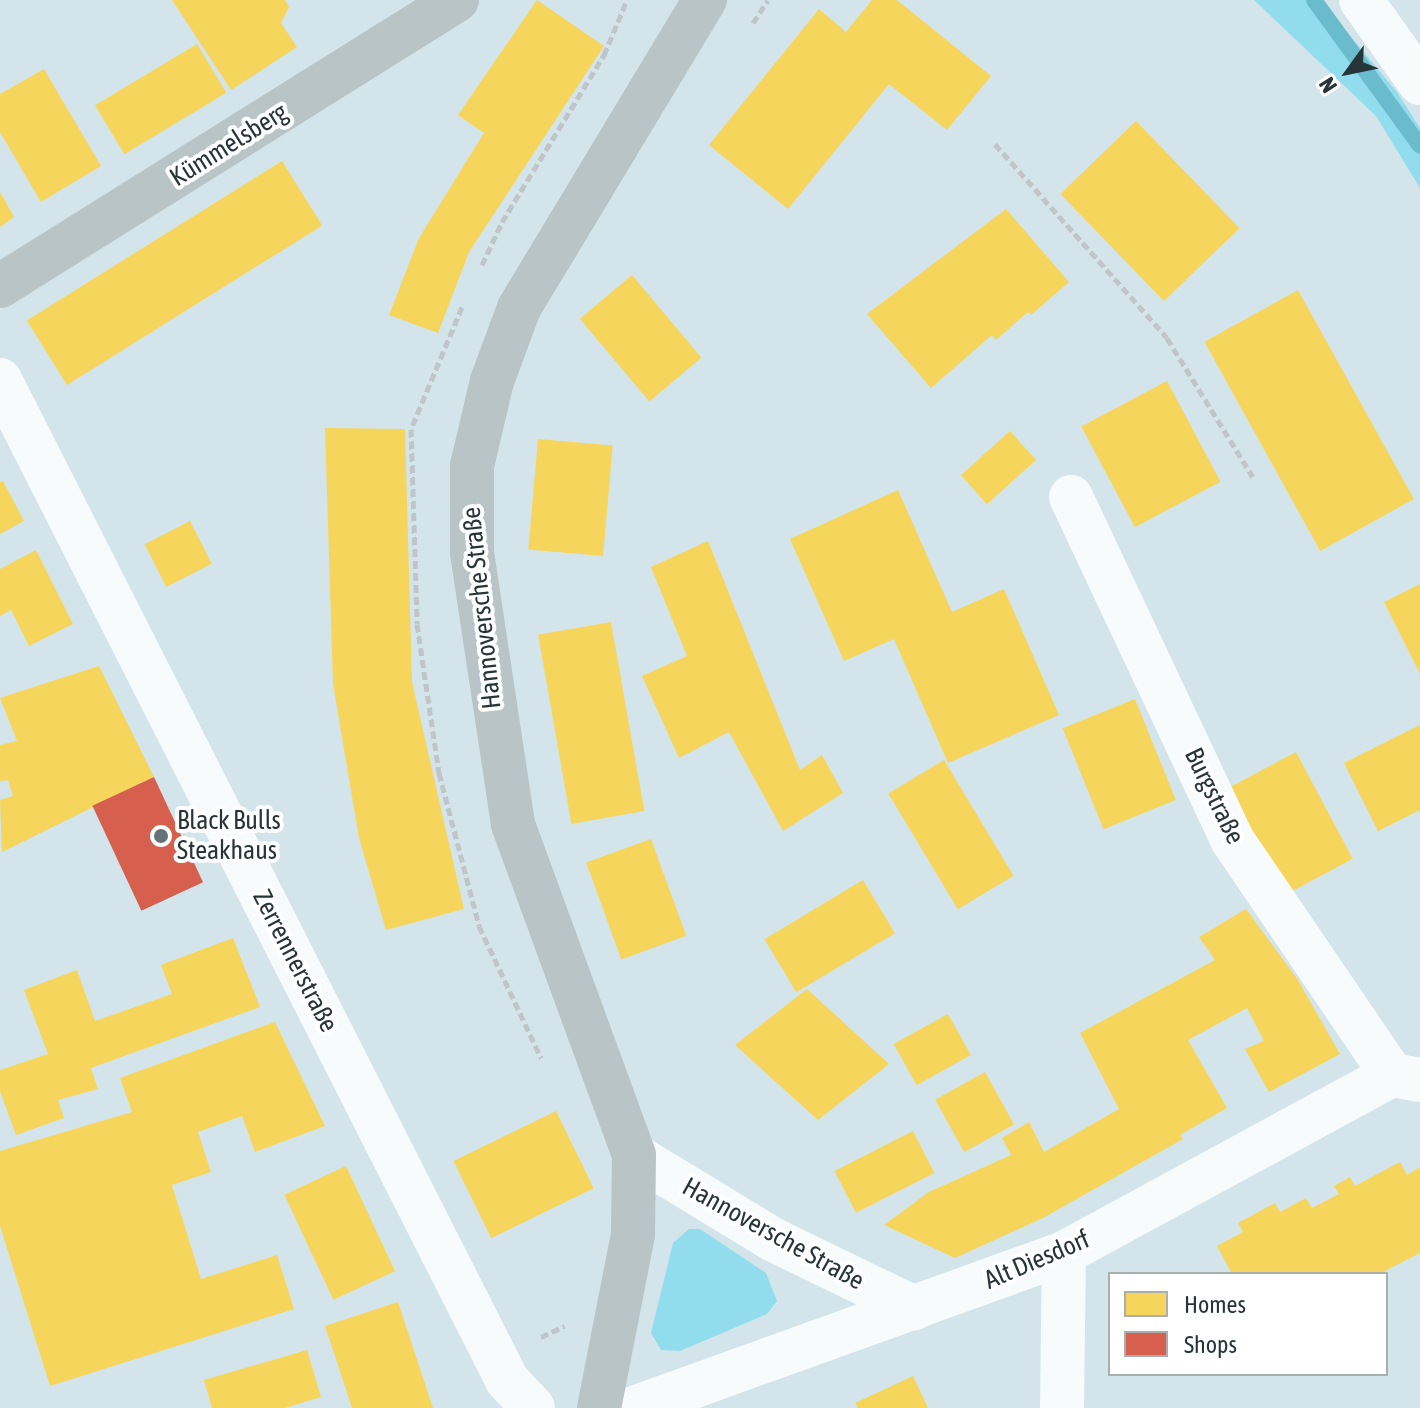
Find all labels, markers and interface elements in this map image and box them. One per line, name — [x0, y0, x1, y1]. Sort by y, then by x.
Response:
north arrow — [1308, 32, 1388, 112]
text: N — [1313, 73, 1342, 98]
street label: Kümmelsberg — [165, 97, 293, 193]
street label: Hannoversche Straße — [456, 506, 508, 710]
street label: Burgstraße — [1177, 743, 1251, 849]
place label: Black Bulls Steakhaus — [177, 805, 281, 866]
marker: Black Bulls Steakhaus — [152, 827, 170, 845]
street label: Zerrennerstraße — [246, 885, 344, 1037]
street label: Hannoversche Straße — [677, 1171, 869, 1297]
street label: Alt Diesdorf — [980, 1224, 1094, 1296]
legend — [1108, 1272, 1388, 1376]
text: Homes — [1184, 1291, 1246, 1318]
text: Shops — [1184, 1331, 1237, 1358]

